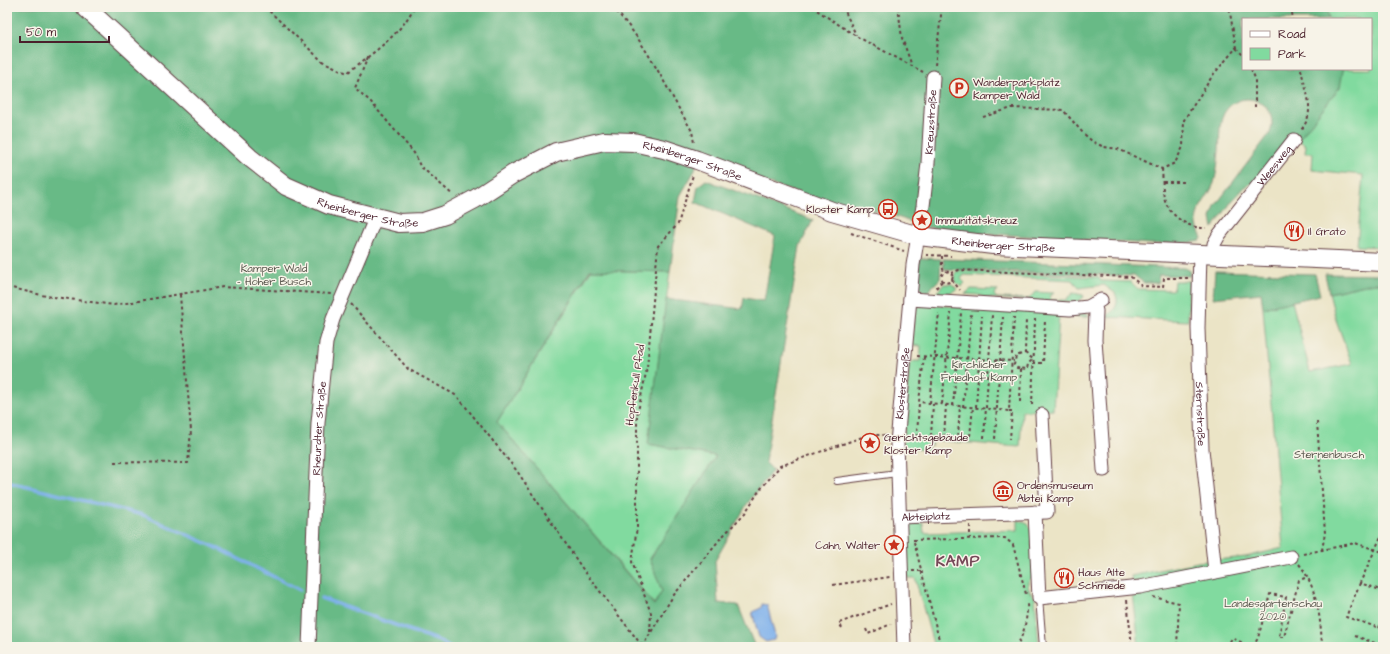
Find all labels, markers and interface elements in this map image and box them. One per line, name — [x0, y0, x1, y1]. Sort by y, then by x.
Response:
scale bar — [20, 18, 109, 44]
legend — [1242, 18, 1372, 70]
text: 50 m — [26, 24, 57, 41]
text: Road — [1278, 26, 1306, 43]
text: Park — [1278, 46, 1306, 63]
place label: Wanderparkplatz Kamper Wald — [973, 75, 1061, 103]
parking icon: Wanderparkplatz Kamper Wald — [948, 77, 970, 99]
street label: Kreuzstraße — [921, 89, 940, 155]
street label: Rheinberger Straße — [642, 137, 744, 184]
street label: Weesweg — [1253, 142, 1296, 189]
street label: Rheinberger Straße — [315, 193, 419, 230]
bus stop icon: Kloster Kamp — [877, 198, 899, 220]
place label: Kloster Kamp — [806, 202, 874, 217]
place icon: Immunitätskreuz — [911, 209, 933, 231]
place label: Immunitätskreuz — [936, 213, 1018, 228]
restaurant icon: Il Grato — [1283, 220, 1305, 242]
place label: Il Grato — [1308, 224, 1347, 239]
street label: Rheinberger Straße — [951, 233, 1056, 255]
park label: Kamper Wald - Hoher Busch — [237, 261, 311, 289]
street label: Hopfenkull Pfad — [622, 343, 648, 427]
street label: Klosterstraße — [892, 347, 913, 420]
park label: Kirchlicher Friedhof Kamp — [941, 357, 1017, 385]
street label: Rheurdter Straße — [308, 380, 330, 476]
street label: Sternstraße — [1192, 381, 1209, 446]
place label: Gerichtsgebäude Kloster Kamp — [884, 430, 968, 458]
place icon: Gerichtsgebäude Kloster Kamp — [859, 432, 881, 454]
park label: Sternenbusch — [1294, 447, 1365, 462]
place label: Ordensmuseum Abtei Kamp — [1017, 478, 1093, 506]
museum icon: Ordensmuseum Abtei Kamp — [992, 480, 1014, 502]
street label: Abteiplatz — [901, 508, 951, 524]
place icon: Cahn, Walter — [883, 534, 905, 556]
place label: Cahn, Walter — [815, 538, 880, 553]
district label: KAMP — [936, 551, 980, 572]
place label: Haus Alte Schmiede — [1078, 565, 1125, 593]
restaurant icon: Haus Alte Schmiede — [1053, 567, 1075, 589]
park label: Landesgartenschau 2020 — [1224, 596, 1322, 624]

